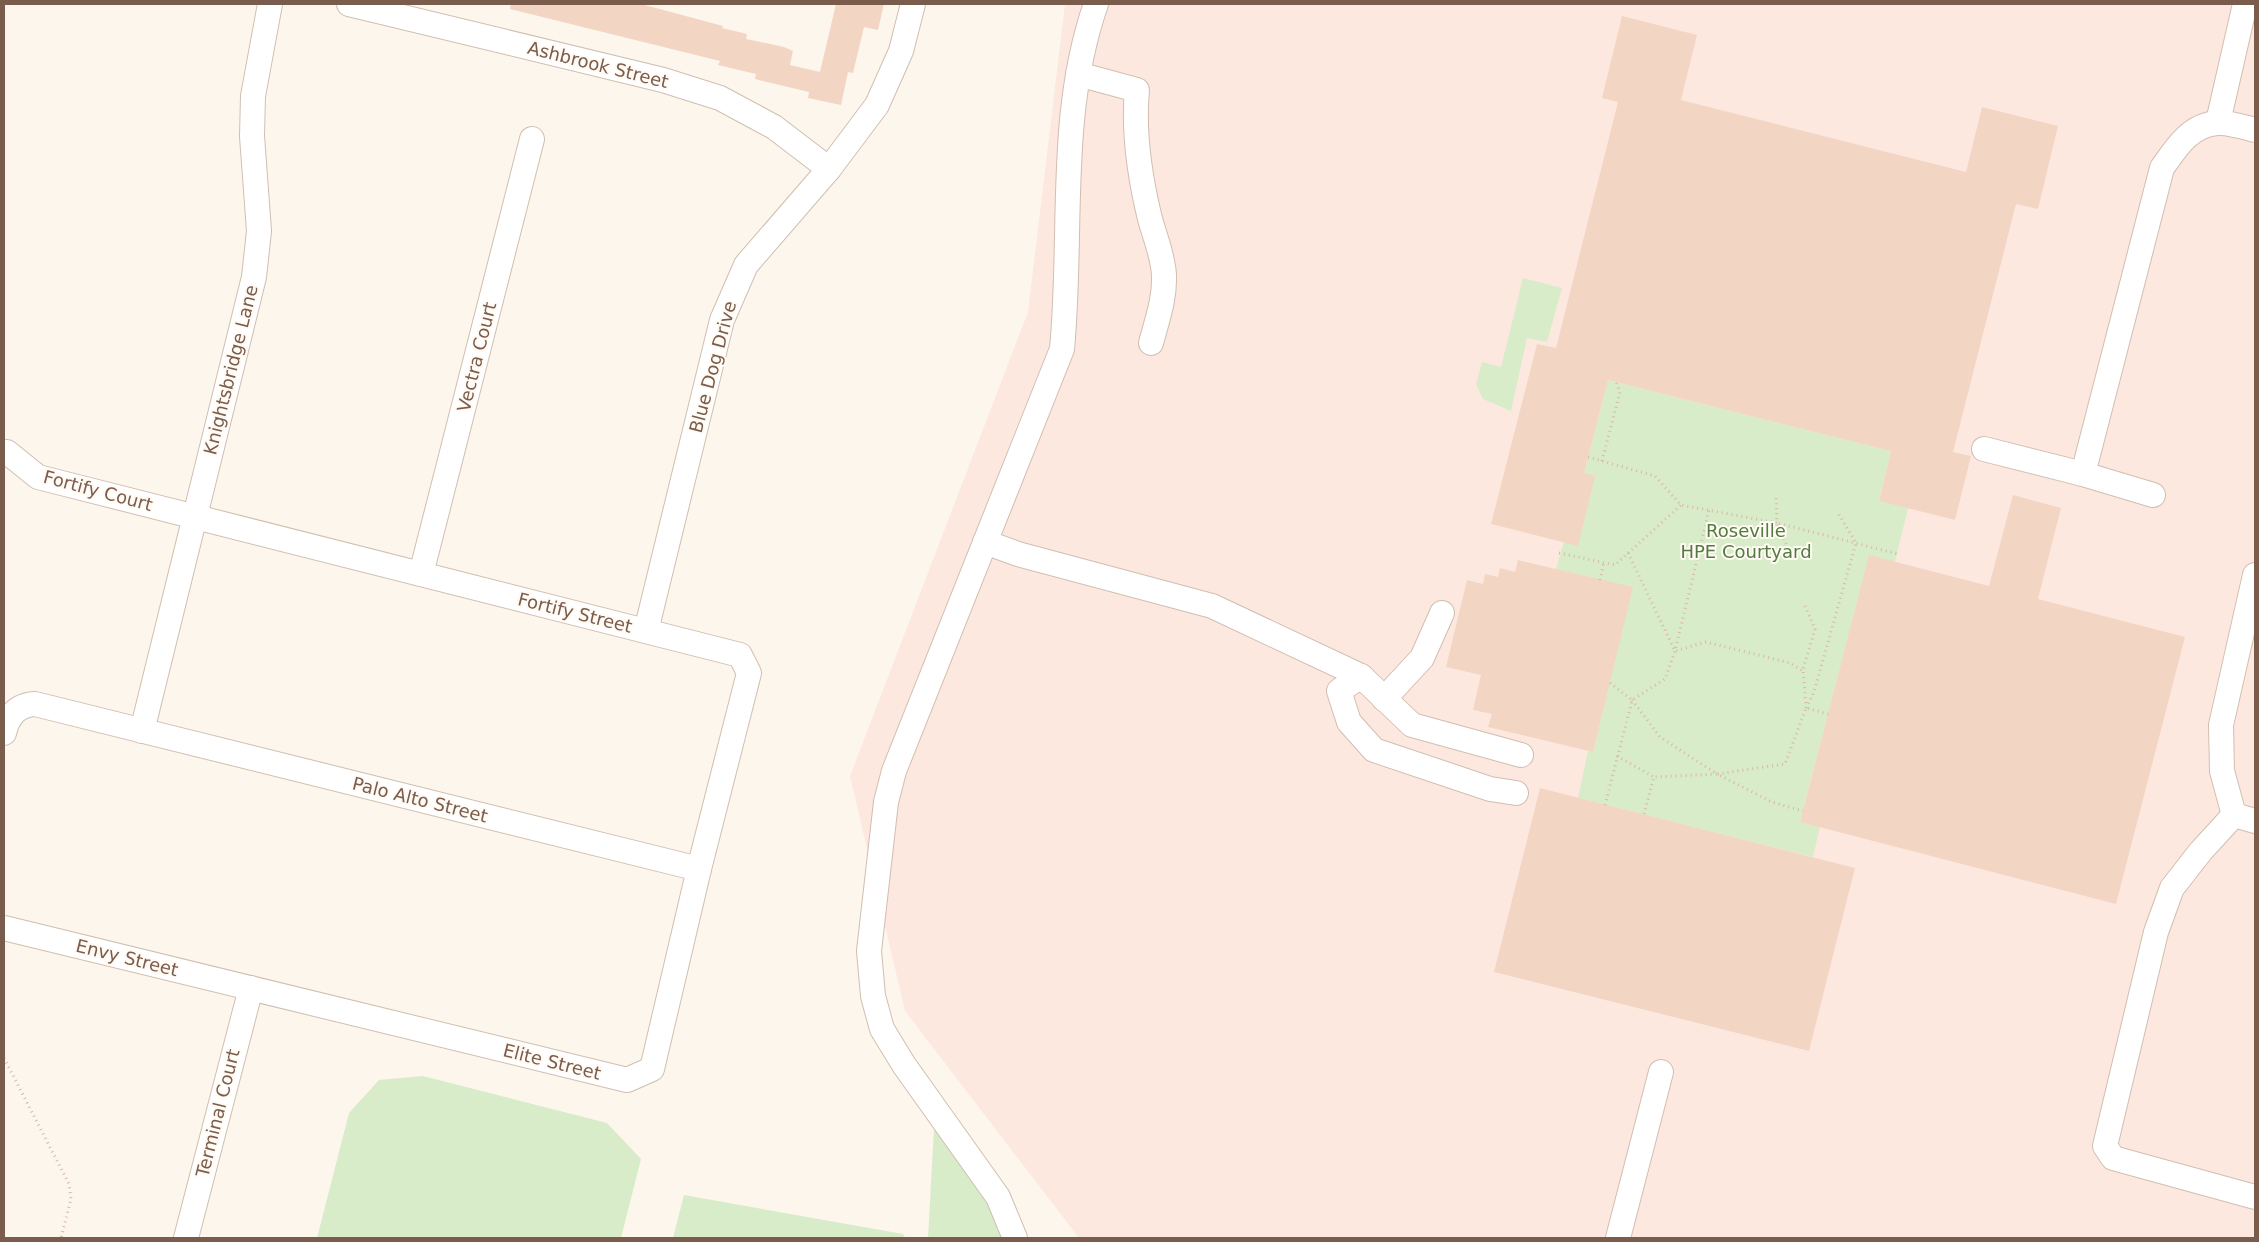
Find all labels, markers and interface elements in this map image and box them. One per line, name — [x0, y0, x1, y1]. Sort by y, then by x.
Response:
street label: Ashbrook Street — [526, 37, 671, 92]
street label: Knightsbridge Lane — [199, 283, 262, 457]
street label: Blue Dog Drive — [685, 299, 740, 435]
street label: Vectra Court — [453, 300, 500, 414]
street label: Fortify Court — [41, 466, 155, 515]
park label: Roseville HPE Courtyard — [1680, 520, 1812, 562]
street label: Fortify Street — [516, 588, 635, 637]
street label: Palo Alto Street — [350, 773, 490, 826]
street label: Envy Street — [74, 935, 180, 980]
street label: Elite Street — [501, 1039, 603, 1084]
street label: Terminal Court — [191, 1047, 244, 1180]

